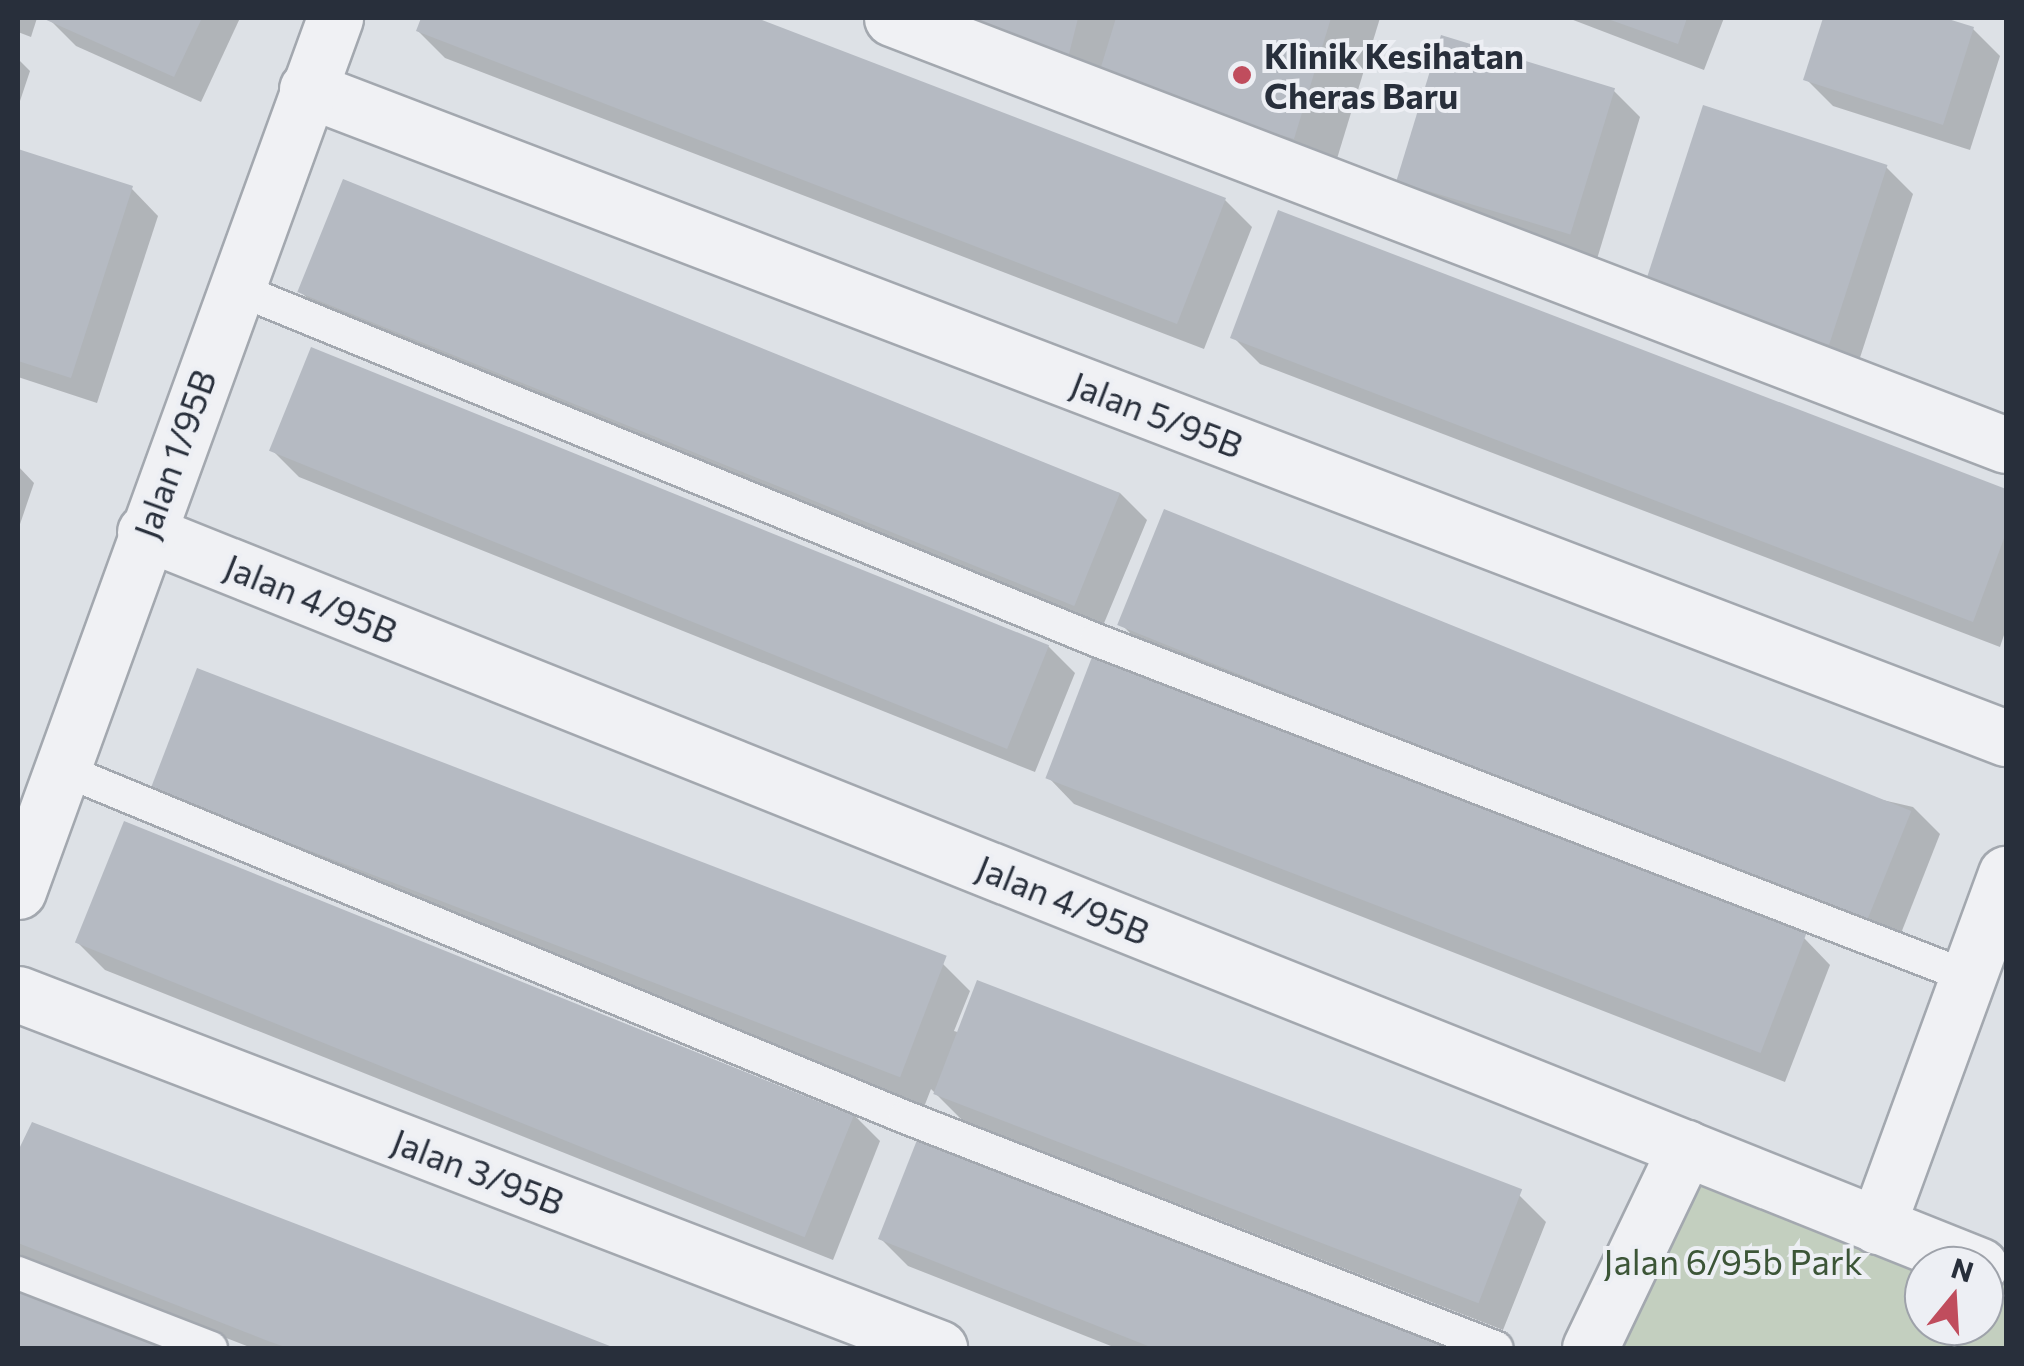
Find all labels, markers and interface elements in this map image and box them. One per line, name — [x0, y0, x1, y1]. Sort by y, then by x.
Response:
place label: Klinik Kesihatan Cheras Baru — [1264, 34, 1524, 116]
marker: Klinik Kesihatan Cheras Baru — [1229, 62, 1255, 88]
street label: Jalan 5/95B — [1065, 362, 1249, 466]
street label: Jalan 1/95B — [124, 364, 224, 544]
street label: Jalan 4/95B — [219, 544, 403, 652]
street label: Jalan 4/95B — [971, 845, 1155, 953]
street label: Jalan 3/95B — [386, 1119, 570, 1223]
park label: Jalan 6/95b Park — [1603, 1240, 1863, 1282]
north arrow — [1904, 1246, 2004, 1346]
text: N — [1947, 1250, 1978, 1289]

